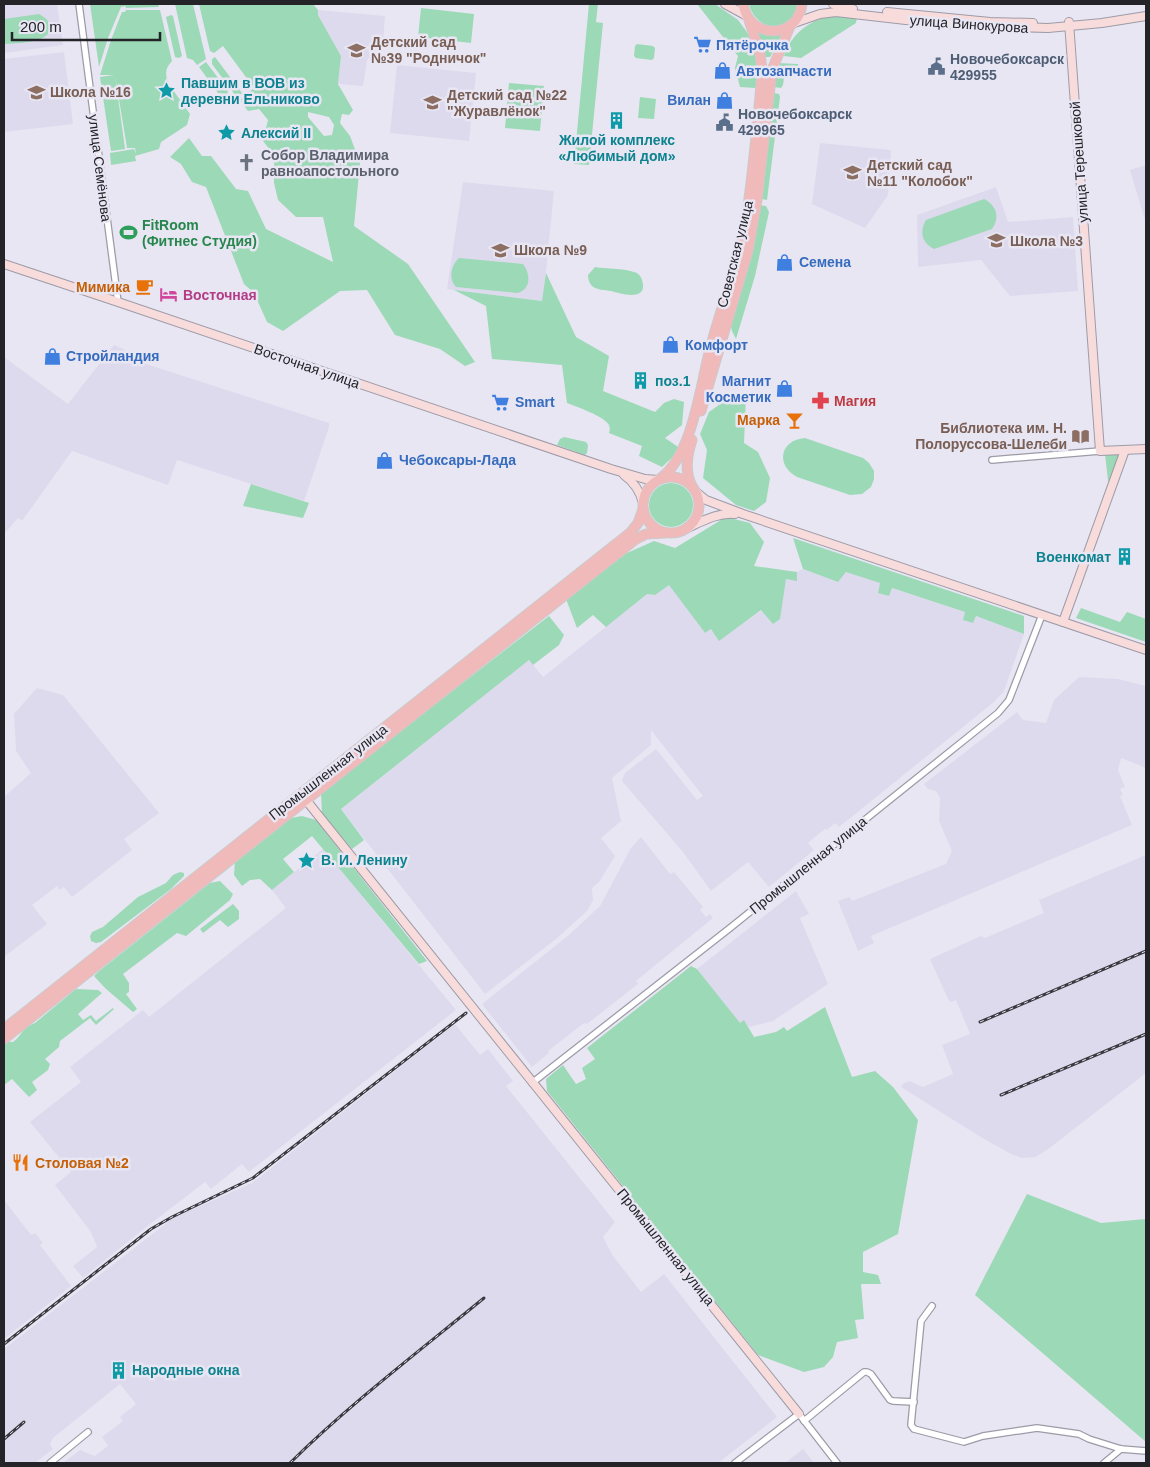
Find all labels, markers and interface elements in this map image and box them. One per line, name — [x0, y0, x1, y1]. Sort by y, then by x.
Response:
scale bar — [12, 10, 160, 42]
street label: улица Винокурова — [909, 12, 1029, 36]
text: 200 m — [20, 18, 62, 35]
place label: Детский сад №39 "Родничок" — [371, 34, 486, 66]
supermarket icon: Пятёрочка — [692, 35, 712, 55]
place label: Пятёрочка — [716, 37, 789, 53]
school or university icon: Детский сад №39 "Родничок" — [347, 40, 367, 60]
place label: Новочебоксарск 429955 — [950, 51, 1065, 83]
public building icon: Новочебоксарск 429955 — [926, 57, 946, 77]
shop icon: Автозапчасти — [712, 61, 732, 81]
place label: Автозапчасти — [736, 63, 832, 79]
place label: Павшим в ВОВ из деревни Ельниково — [181, 75, 320, 107]
place icon: Павшим в ВОВ из деревни Ельниково — [157, 81, 177, 101]
school or university icon: Школа №16 — [26, 82, 46, 102]
place label: Школа №16 — [50, 84, 131, 100]
place label: Детский сад №22 "Журавлёнок" — [447, 87, 567, 119]
shop icon: Вилан — [715, 90, 735, 110]
place label: Вилан — [667, 92, 711, 108]
school or university icon: Детский сад №22 "Журавлёнок" — [423, 93, 443, 113]
street label: улица Терешковой — [1067, 101, 1091, 223]
place label: Новочебоксарск 429965 — [738, 106, 853, 138]
building icon: Жилой комплекс «Любимый дом» — [607, 110, 627, 130]
public building icon: Новочебоксарск 429965 — [714, 112, 734, 132]
street label: улица Семёнова — [85, 113, 115, 223]
place icon: Алексий II — [217, 123, 237, 143]
place label: Алексий II — [241, 125, 311, 141]
place label: Жилой комплекс «Любимый дом» — [558, 132, 676, 164]
place label: Собор Владимира равноапостольного — [261, 147, 399, 179]
church icon: Собор Владимира равноапостольного — [237, 153, 257, 173]
place label: Детский сад №11 "Колобок" — [867, 157, 973, 189]
school or university icon: Детский сад №11 "Колобок" — [843, 163, 863, 183]
street label: Советская улица — [714, 199, 756, 309]
place label: FitRoom (Фитнес Студия) — [142, 217, 257, 249]
sports icon: FitRoom (Фитнес Студия) — [118, 223, 138, 243]
school or university icon: Школа №3 — [986, 231, 1006, 251]
place label: Школа №3 — [1010, 233, 1083, 249]
school or university icon: Школа №9 — [490, 240, 510, 260]
place label: Школа №9 — [514, 242, 587, 258]
shop icon: Семена — [775, 252, 795, 272]
place label: Семена — [799, 254, 851, 270]
cafe icon: Мимика — [134, 277, 154, 297]
place label: Мимика — [76, 279, 130, 295]
hotel icon: Восточная — [159, 285, 179, 305]
place label: Восточная — [183, 287, 257, 303]
shop icon: Комфорт — [661, 335, 681, 355]
place label: Комфорт — [685, 337, 748, 353]
street label: Восточная улица — [252, 340, 362, 392]
shop icon: Стройландия — [42, 346, 62, 366]
place label: Стройландия — [66, 348, 159, 364]
building icon: поз.1 — [631, 371, 651, 391]
place label: поз.1 — [655, 373, 691, 389]
place label: Магнит Косметик — [706, 373, 772, 405]
shop icon: Магнит Косметик — [775, 379, 795, 399]
pharmacy icon: Магия — [810, 391, 830, 411]
supermarket icon: Smart — [491, 392, 511, 412]
place label: Магия — [834, 393, 876, 409]
place label: Smart — [515, 394, 555, 410]
bar icon: Марка — [784, 410, 804, 430]
place label: Марка — [737, 412, 780, 428]
place label: Библиотека им. Н. Полоруссова-Шелеби — [915, 420, 1067, 452]
library icon: Библиотека им. Н. Полоруссова-Шелеби — [1071, 426, 1091, 446]
shop icon: Чебоксары-Лада — [375, 450, 395, 470]
place label: Чебоксары-Лада — [399, 452, 516, 468]
building icon: Военкомат — [1115, 547, 1135, 567]
place label: Военкомат — [1036, 549, 1111, 565]
street label: Промышленная улица — [266, 721, 391, 823]
street label: Промышленная улица — [746, 813, 870, 917]
place icon: В. И. Ленину — [297, 850, 317, 870]
place label: В. И. Ленину — [321, 852, 408, 868]
restaurant icon: Столовая №2 — [11, 1153, 31, 1173]
place label: Столовая №2 — [35, 1155, 129, 1171]
street label: Промышленная улица — [614, 1185, 718, 1309]
building icon: Народные окна — [108, 1360, 128, 1380]
place label: Народные окна — [132, 1362, 240, 1378]

